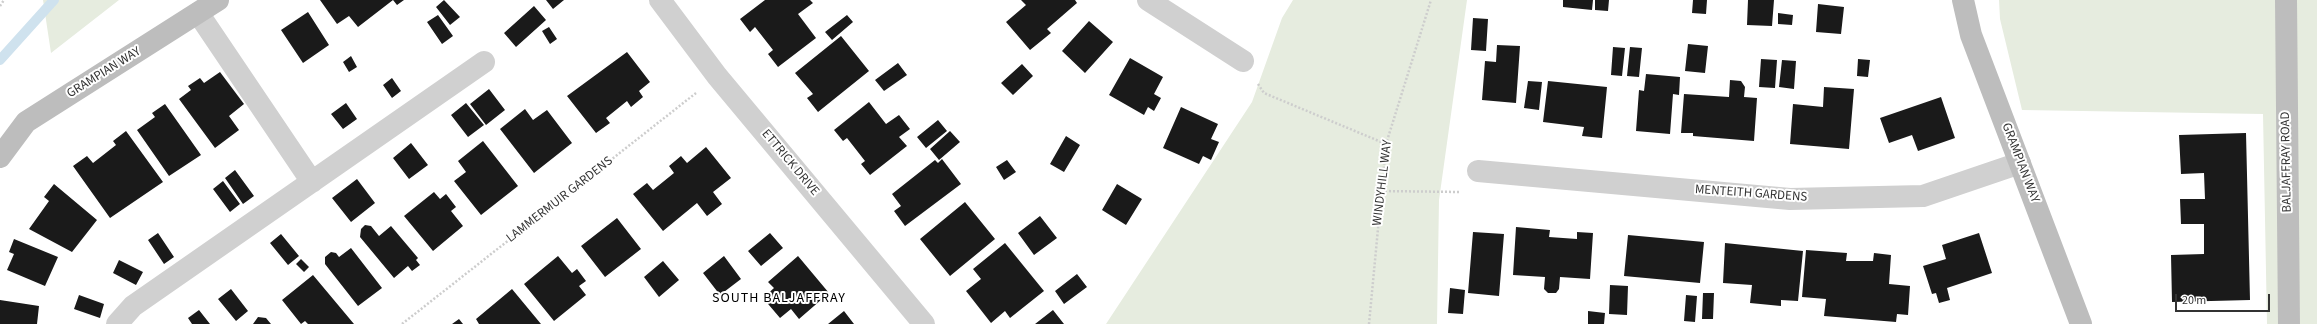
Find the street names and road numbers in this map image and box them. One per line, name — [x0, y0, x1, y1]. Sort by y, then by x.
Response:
street label: GRAMPIAN WAY — [64, 44, 144, 102]
street label: BALJAFFRAY ROAD — [2278, 111, 2296, 213]
street label: GRAMPIAN WAY — [1998, 121, 2042, 205]
street label: ETTRICK DRIVE — [758, 127, 822, 199]
street label: WINDYHILL WAY — [1370, 139, 1396, 227]
street label: LAMMERMUIR GARDENS — [504, 154, 616, 246]
street label: MENTEITH GARDENS — [1694, 182, 1808, 206]

